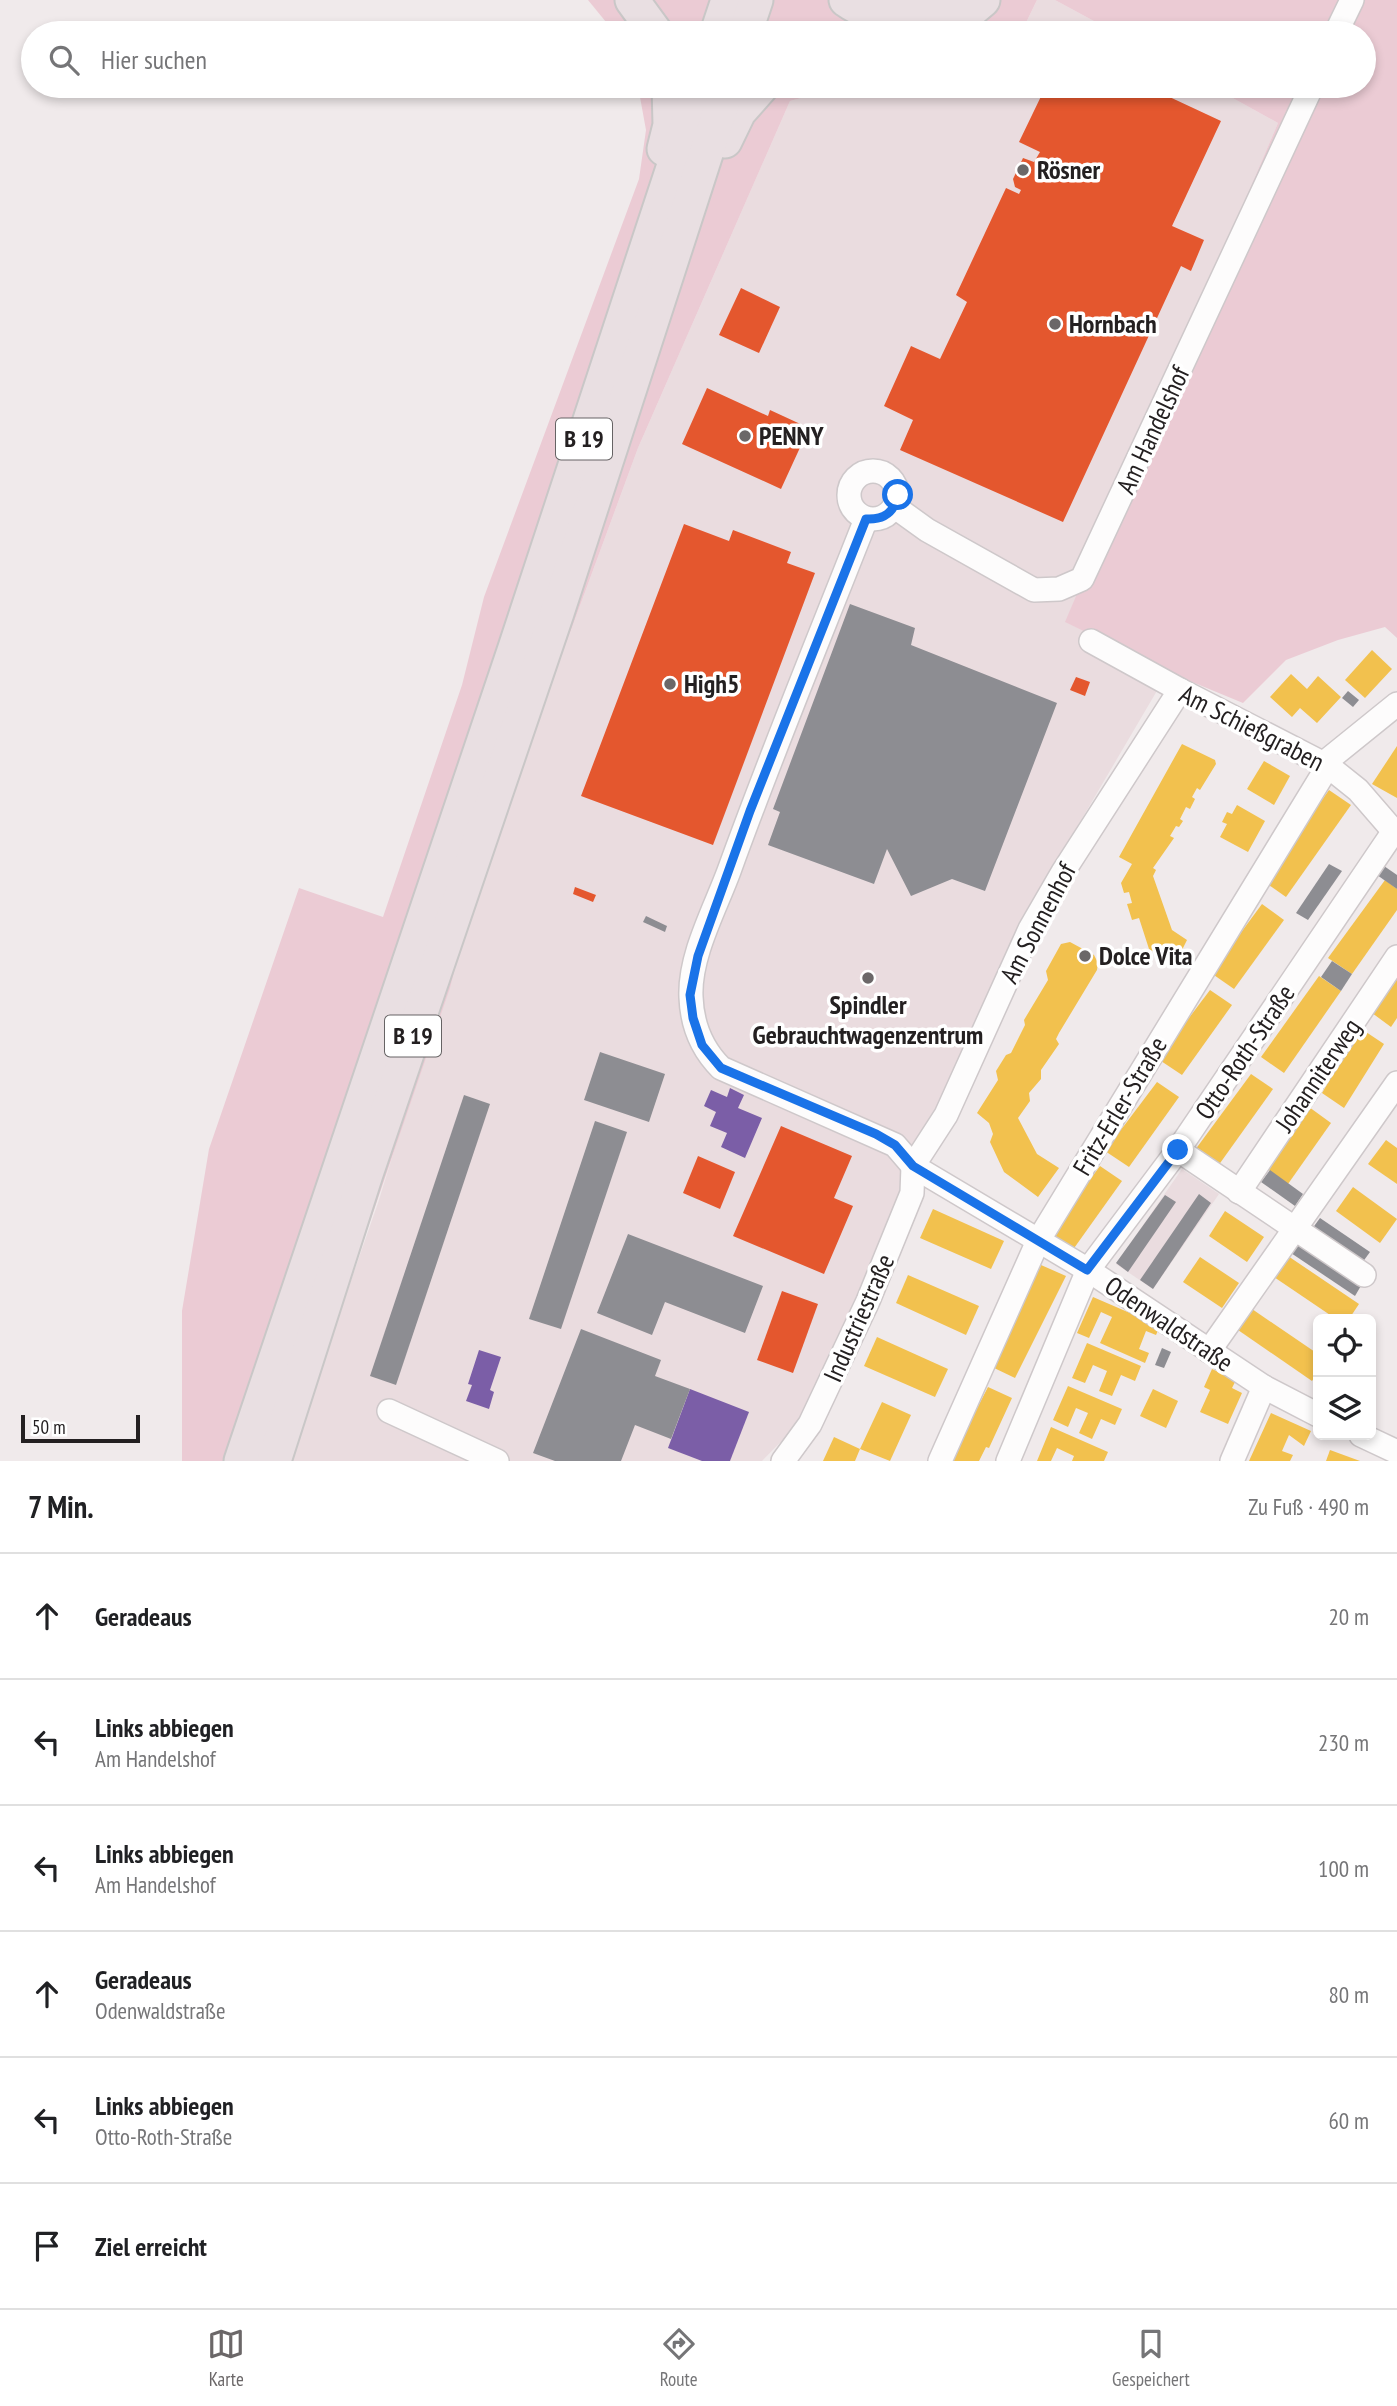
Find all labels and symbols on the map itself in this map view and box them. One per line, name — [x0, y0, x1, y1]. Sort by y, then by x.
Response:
place label: Rösner — [1037, 153, 1101, 186]
marker: Rösner — [1015, 162, 1031, 178]
place label: Hornbach — [1069, 307, 1157, 340]
marker: Hornbach — [1047, 316, 1063, 332]
street label: Am Handelshof — [1109, 360, 1197, 499]
road number: B 19 — [556, 418, 612, 460]
place label: PENNY — [759, 419, 824, 452]
marker: PENNY — [737, 428, 753, 444]
route start — [882, 479, 913, 510]
place label: High5 — [684, 667, 739, 700]
marker: High5 — [662, 676, 678, 692]
street label: Am Schießgraben — [1174, 677, 1330, 778]
street label: Am Sonnenhof — [992, 856, 1084, 988]
place label: Dolce Vita — [1099, 939, 1193, 972]
marker: Dolce Vita — [1077, 948, 1093, 964]
marker: Spindler Gebrauchtwagenzentrum — [860, 970, 876, 986]
street label: Otto-Roth-Straße — [1187, 978, 1302, 1125]
place label: Spindler Gebrauchtwagenzentrum — [753, 988, 983, 1051]
street label: Johanniterweg — [1267, 1012, 1367, 1138]
road number: B 19 — [385, 1016, 441, 1056]
street label: Fritz-Erler-Straße — [1065, 1030, 1174, 1181]
route end — [1162, 1134, 1193, 1165]
street label: Industriestraße — [816, 1249, 901, 1387]
street label: Odenwaldstraße — [1099, 1269, 1240, 1379]
scale bar — [21, 1412, 140, 1444]

